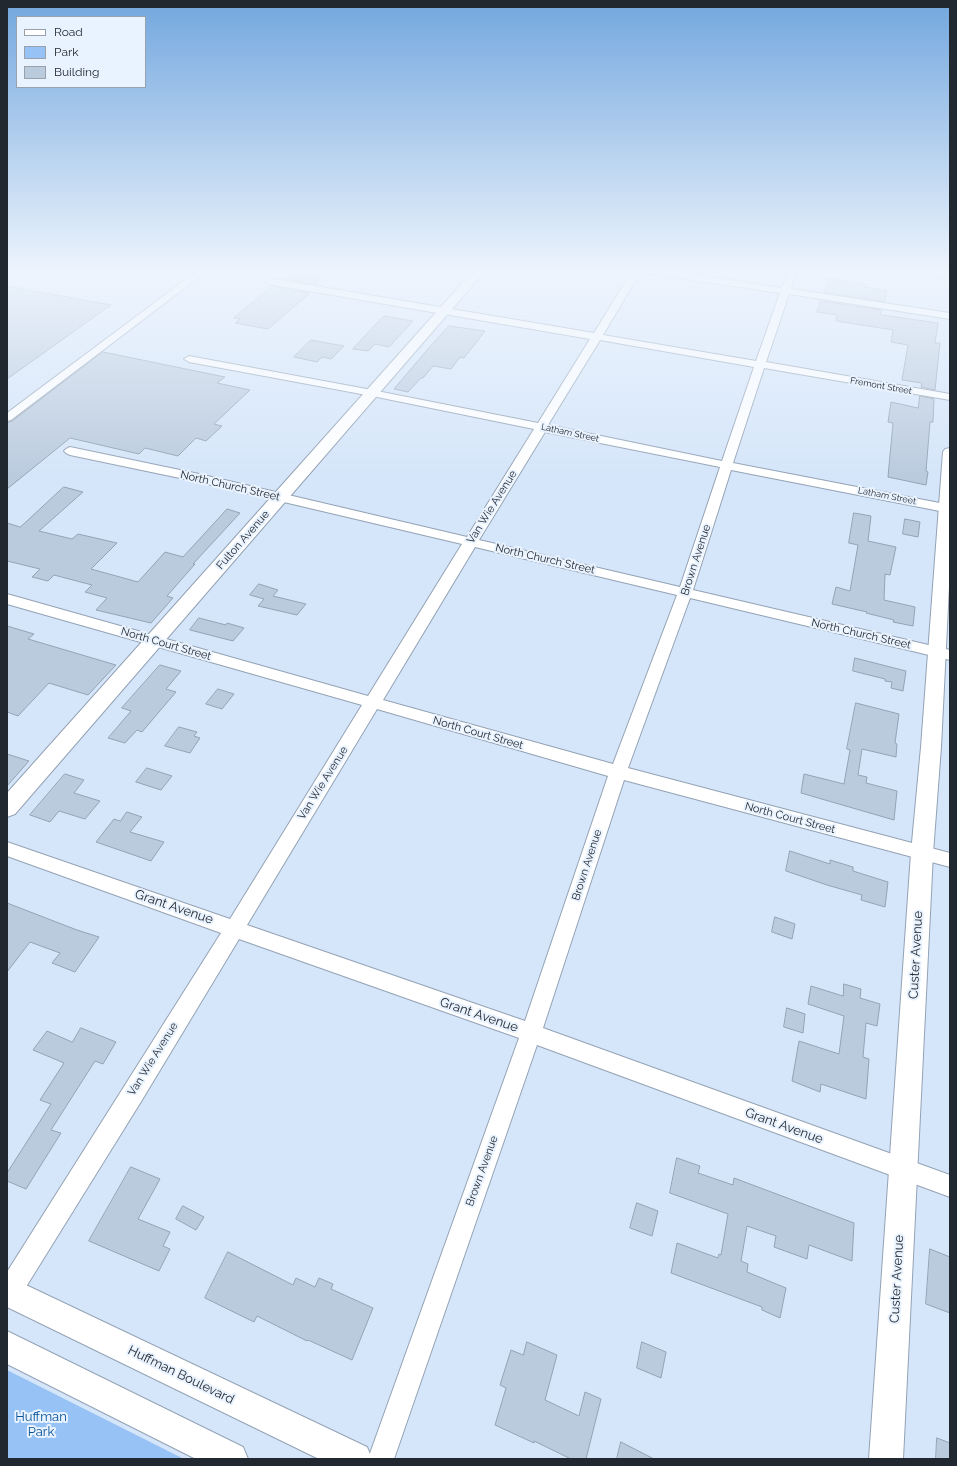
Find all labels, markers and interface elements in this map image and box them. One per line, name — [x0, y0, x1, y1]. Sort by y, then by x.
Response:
legend — [16, 16, 146, 88]
text: Road — [54, 25, 83, 39]
text: Park — [54, 45, 79, 59]
text: Building — [54, 65, 100, 79]
street label: Fremont Street — [849, 375, 913, 397]
street label: Latham Street — [540, 422, 600, 444]
street label: North Church Street — [179, 468, 281, 504]
street label: Van Wie Avenue — [464, 468, 520, 546]
street label: Latham Street — [857, 485, 917, 507]
street label: Fulton Avenue — [214, 508, 272, 572]
street label: Brown Avenue — [678, 523, 714, 597]
street label: North Church Street — [494, 541, 596, 577]
street label: North Church Street — [810, 616, 912, 652]
street label: North Court Street — [119, 625, 213, 663]
street label: North Court Street — [431, 714, 525, 752]
street label: Van Wie Avenue — [295, 744, 351, 822]
street label: North Court Street — [743, 800, 837, 836]
street label: Brown Avenue — [569, 828, 605, 902]
street label: Grant Avenue — [133, 886, 215, 928]
street label: Custer Avenue — [906, 911, 926, 999]
street label: Grant Avenue — [438, 994, 520, 1036]
street label: Van Wie Avenue — [125, 1020, 181, 1098]
street label: Grant Avenue — [743, 1105, 825, 1147]
street label: Brown Avenue — [463, 1134, 501, 1208]
street label: Custer Avenue — [887, 1235, 907, 1323]
street label: Huffman Boulevard — [125, 1343, 237, 1407]
park label: Huffman Park — [15, 1409, 67, 1440]

